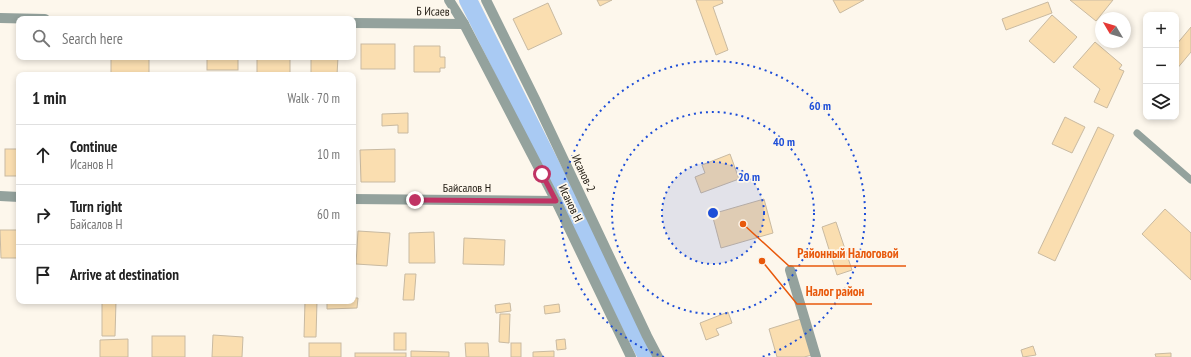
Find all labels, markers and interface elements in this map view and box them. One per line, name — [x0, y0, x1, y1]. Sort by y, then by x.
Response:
street label: Б Исаев — [416, 3, 450, 19]
north arrow — [1095, 12, 1131, 48]
map controls — [1143, 12, 1179, 120]
button: + — [1143, 12, 1179, 48]
search box — [16, 16, 356, 60]
icon: search — [30, 27, 52, 49]
text: Search here — [62, 29, 123, 48]
button: − — [1143, 48, 1179, 84]
button: layers — [1143, 84, 1179, 120]
text: 1 min — [32, 87, 66, 109]
text: Walk · 70 m — [288, 90, 340, 107]
text: 60 m — [809, 98, 831, 113]
text: 40 m — [773, 134, 795, 149]
text: Continue — [70, 137, 117, 156]
icon: ahead — [32, 144, 54, 166]
text: 10 m — [317, 146, 340, 163]
street label: Исанов-2 — [569, 152, 599, 194]
text: Исанов Н — [70, 156, 113, 173]
route start — [533, 165, 551, 183]
text: 20 m — [738, 169, 760, 184]
street label: Байсалов Н — [443, 180, 491, 195]
street label: Исанов Н — [556, 182, 586, 224]
route end — [406, 191, 424, 209]
text: Turn right — [70, 197, 122, 216]
icon: right — [32, 204, 54, 226]
text: 60 m — [317, 206, 340, 223]
centre of rings — [706, 206, 720, 220]
text: Байсалов Н — [70, 216, 122, 233]
callout: Районный Налоговой — [789, 241, 906, 266]
text: Районный Налоговой — [797, 245, 899, 262]
icon: arrive — [32, 264, 54, 286]
text: Arrive at destination — [70, 265, 179, 284]
callout: Налог район — [797, 279, 872, 304]
text: Налог район — [806, 283, 865, 300]

